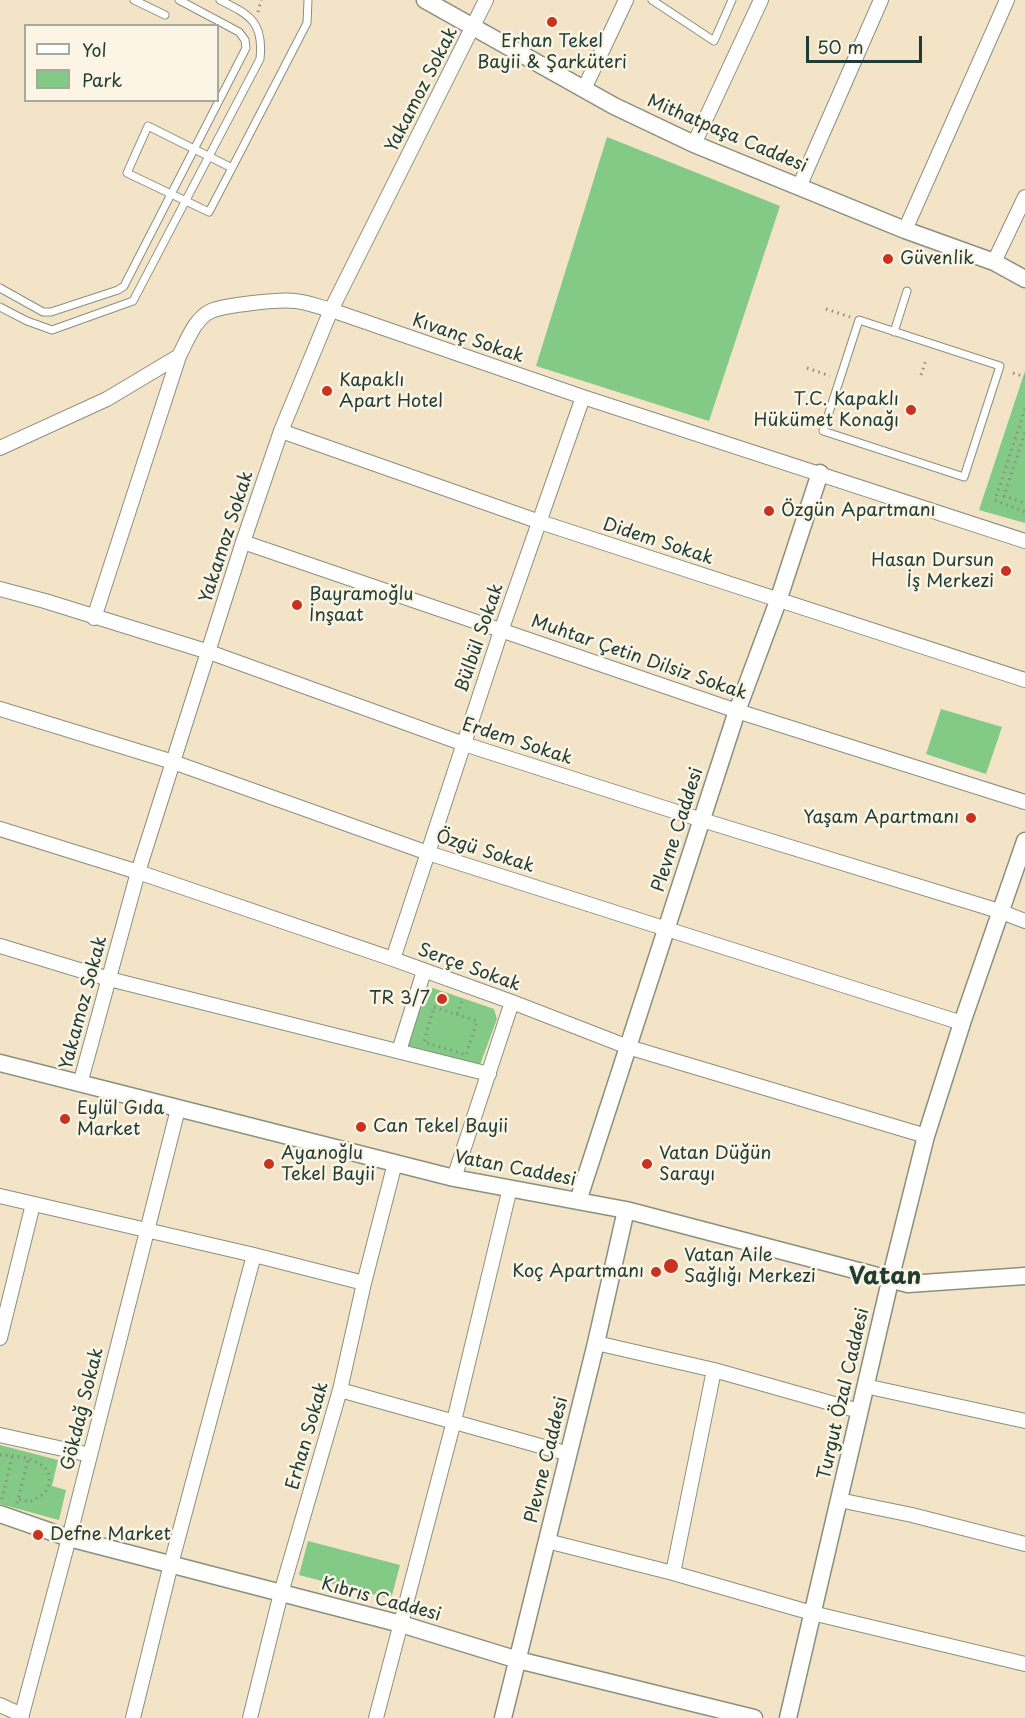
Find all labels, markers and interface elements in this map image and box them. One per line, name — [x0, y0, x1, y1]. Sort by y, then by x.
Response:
marker: Erhan Tekel Bayii & Şarküteri — [545, 15, 559, 29]
legend — [24, 24, 219, 102]
street label: Yakamoz Sokak — [381, 24, 463, 156]
scale bar — [809, 24, 924, 62]
place label: Erhan Tekel Bayii & Şarküteri — [477, 31, 627, 74]
text: 50 m — [817, 33, 864, 60]
text: Yol — [82, 36, 107, 63]
text: Park — [82, 66, 122, 93]
street label: Mithatpaşa Caddesi — [644, 90, 810, 178]
place label: Güvenlik — [900, 248, 974, 270]
marker: Güvenlik — [881, 252, 895, 266]
street label: Kıvanç Sokak — [409, 310, 527, 368]
place label: Kapaklı Apart Hotel — [339, 370, 443, 412]
marker: Kapaklı Apart Hotel — [320, 384, 334, 398]
place label: T.C. Kapaklı Hükümet Konağı — [754, 389, 899, 432]
marker: T.C. Kapaklı Hükümet Konağı — [904, 403, 918, 417]
street label: Yakamoz Sokak — [195, 468, 259, 606]
place label: Özgün Apartmanı — [781, 500, 936, 522]
marker: Özgün Apartmanı — [762, 504, 776, 518]
street label: Didem Sokak — [600, 514, 716, 570]
place label: Hasan Dursun İş Merkezi — [871, 550, 994, 592]
marker: Hasan Dursun İş Merkezi — [999, 564, 1013, 578]
street label: Bülbül Sokak — [451, 581, 509, 695]
place label: Bayramoğlu İnşaat — [309, 584, 414, 626]
marker: Bayramoğlu İnşaat — [290, 598, 304, 612]
street label: Muhtar Çetin Dilsiz Sokak — [528, 611, 750, 705]
street label: Erdem Sokak — [459, 714, 575, 770]
street label: Plevne Caddesi — [648, 765, 708, 895]
place label: Yaşam Apartmanı — [803, 807, 959, 829]
marker: Yaşam Apartmanı — [964, 811, 978, 825]
street label: Özgü Sokak — [433, 826, 537, 878]
street label: Yakamoz Sokak — [56, 934, 112, 1072]
street label: Serçe Sokak — [415, 939, 523, 997]
place label: TR 3/7 — [369, 988, 430, 1010]
marker: TR 3/7 — [435, 992, 449, 1006]
place label: Eylül Gıda Market — [77, 1098, 164, 1140]
marker: Eylül Gıda Market — [58, 1112, 72, 1126]
place label: Can Tekel Bayii — [373, 1116, 508, 1138]
marker: Can Tekel Bayii — [354, 1120, 368, 1134]
place label: Ayanoğlu Tekel Bayii — [281, 1143, 375, 1186]
place label: Vatan Düğün Sarayı — [659, 1143, 771, 1186]
street label: Vatan Caddesi — [452, 1147, 578, 1191]
marker: Ayanoğlu Tekel Bayii — [262, 1157, 276, 1171]
marker: Vatan Düğün Sarayı — [640, 1157, 654, 1171]
place label: Vatan Aile Sağlığı Merkezi — [684, 1245, 816, 1288]
marker: Vatan Aile Sağlığı Merkezi — [662, 1257, 680, 1275]
place label: Koç Apartmanı — [512, 1261, 644, 1283]
district label: Vatan — [849, 1263, 921, 1291]
marker: Koç Apartmanı — [649, 1265, 663, 1279]
street label: Turgut Özal Caddesi — [814, 1306, 874, 1482]
street label: Gökdağ Sokak — [57, 1345, 109, 1473]
street label: Erhan Sokak — [282, 1380, 334, 1492]
street label: Plevne Caddesi — [521, 1395, 573, 1525]
place label: Defne Market — [50, 1524, 171, 1546]
marker: Defne Market — [31, 1528, 45, 1542]
street label: Kıbrıs Caddesi — [319, 1574, 443, 1626]

